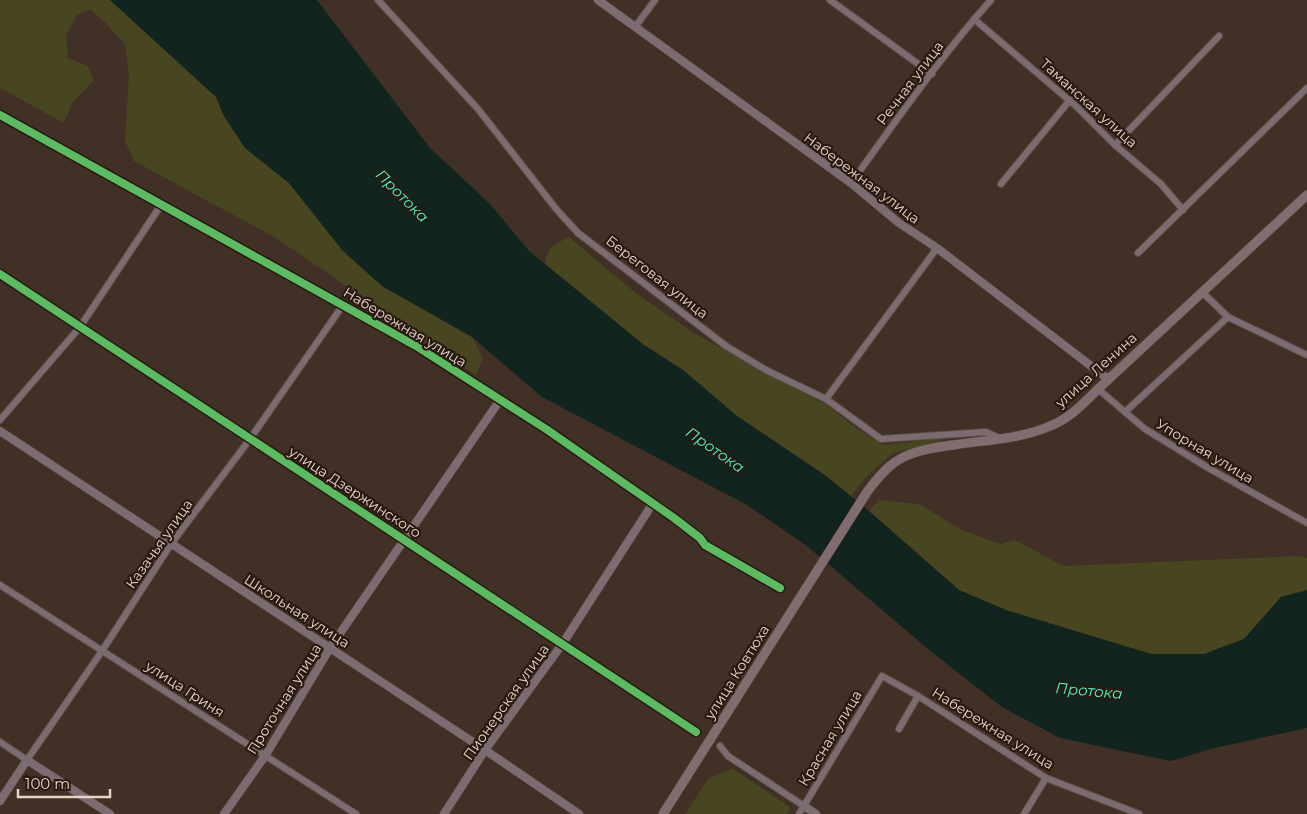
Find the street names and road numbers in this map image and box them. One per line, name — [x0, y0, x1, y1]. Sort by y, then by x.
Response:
street label: Речная улица — [873, 38, 947, 128]
street label: Таманская улица — [1037, 55, 1141, 151]
street label: Набережная улица — [800, 128, 924, 228]
street label: Береговая улица — [602, 231, 712, 323]
street label: Набережная улица — [340, 283, 470, 371]
street label: улица Ленина — [1051, 329, 1141, 412]
street label: Упорная улица — [1153, 415, 1257, 487]
street label: улица Дзержинского — [284, 442, 425, 542]
street label: Казачья улица — [122, 496, 196, 592]
street label: Школьная улица — [241, 570, 353, 652]
street label: улица Ковтюха — [700, 621, 773, 723]
street label: Проточная улица — [243, 640, 325, 758]
street label: Пионерская улица — [459, 640, 553, 764]
street label: улица Гриня — [141, 656, 228, 721]
street label: Набережная улица — [929, 683, 1057, 773]
street label: Красная улица — [794, 687, 866, 789]

